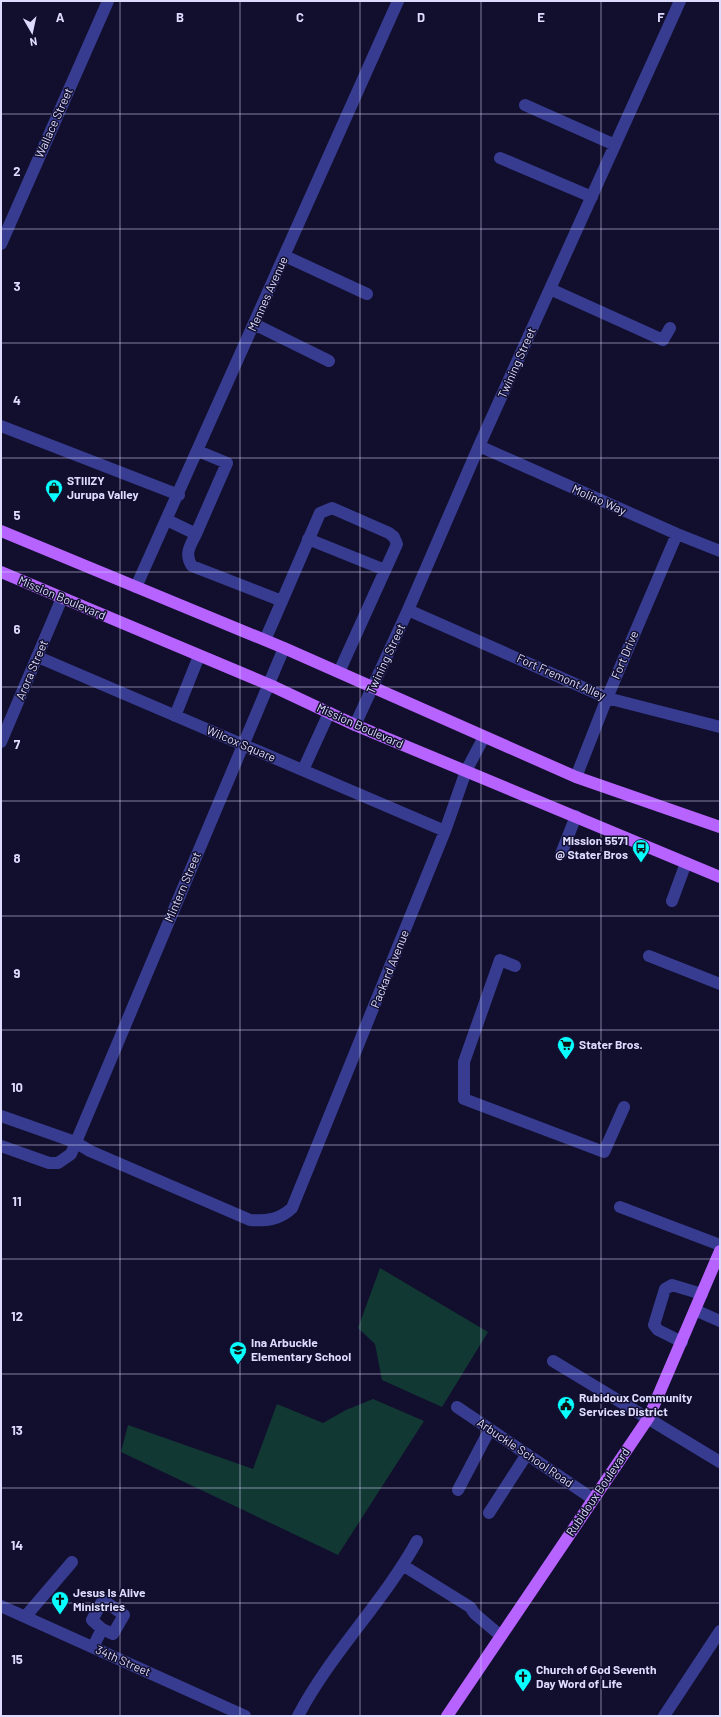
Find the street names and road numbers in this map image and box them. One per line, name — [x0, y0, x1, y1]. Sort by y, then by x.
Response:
street label: Wallace Street — [31, 85, 75, 160]
street label: Mennes Avenue — [244, 254, 290, 333]
street label: Twining Street — [494, 325, 538, 400]
street label: Molino Way — [570, 481, 629, 517]
street label: Mission Boulevard — [17, 572, 108, 622]
street label: Twining Street — [363, 621, 407, 696]
street label: Fort Drive — [608, 628, 640, 681]
street label: Arora Street — [12, 638, 50, 702]
street label: Fort Fremont Alley — [515, 650, 608, 702]
street label: Mission Boulevard — [315, 700, 406, 751]
street label: Wilcox Square — [205, 722, 278, 764]
street label: Mintern Street — [161, 849, 203, 924]
street label: Packard Avenue — [367, 928, 411, 1010]
street label: Arbuckle School Road — [475, 1415, 576, 1490]
street label: Rubidoux Boulevard — [563, 1445, 632, 1538]
street label: 34th Street — [94, 1642, 153, 1678]

